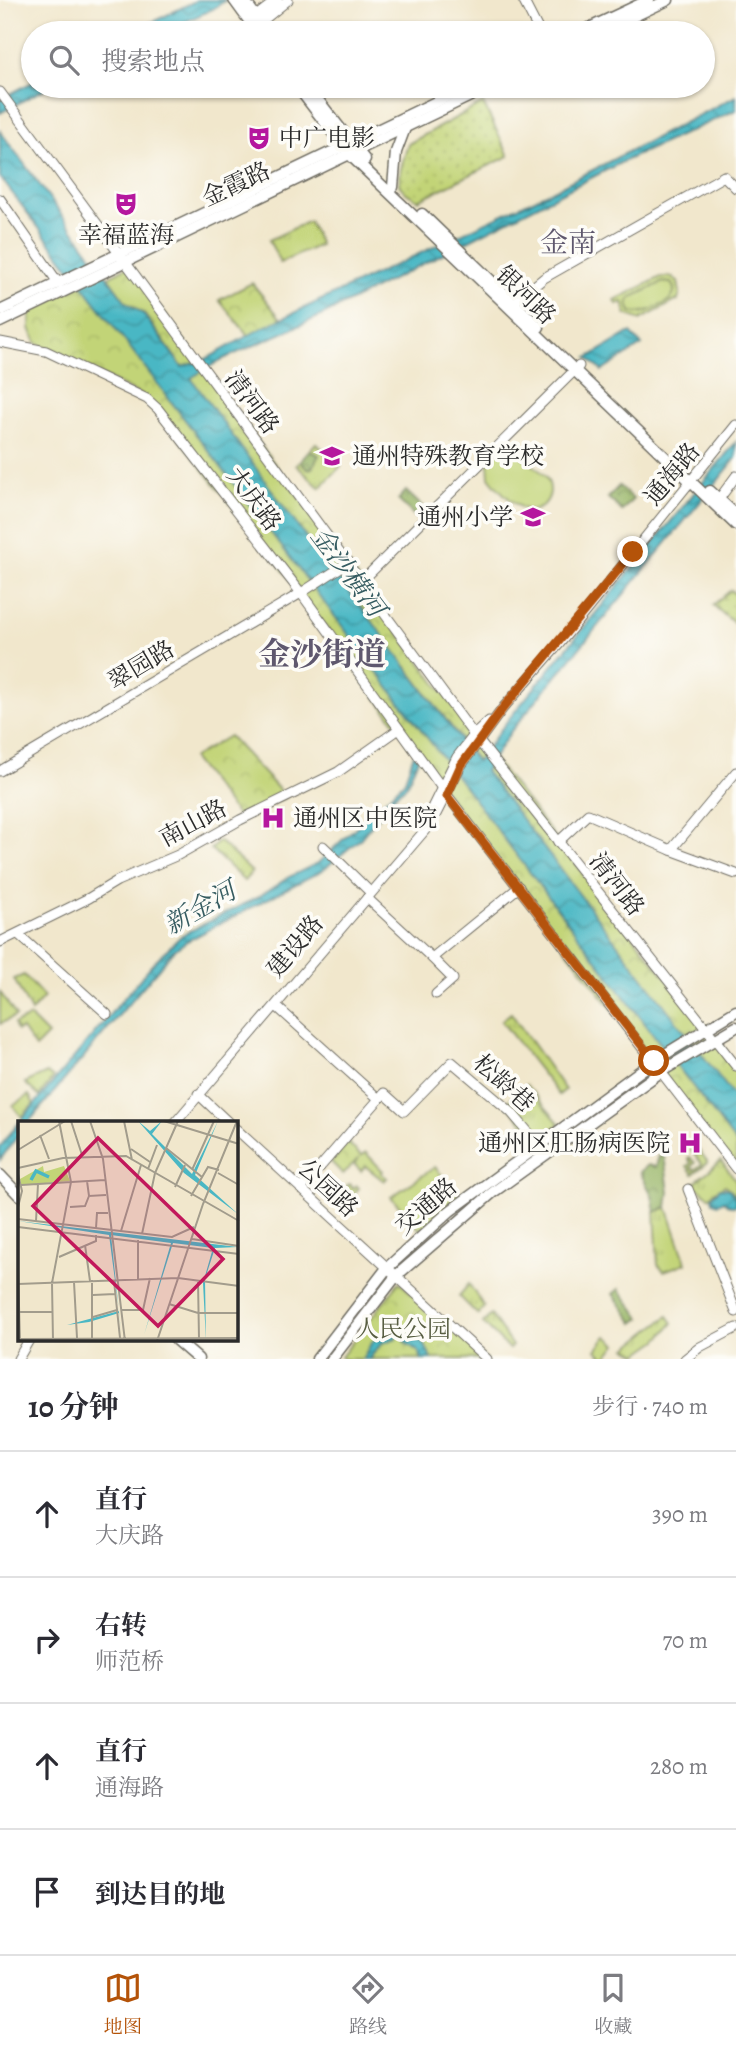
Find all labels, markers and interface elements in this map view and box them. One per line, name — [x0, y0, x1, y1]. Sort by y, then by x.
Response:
search box — [21, 21, 715, 98]
icon: search — [45, 41, 83, 79]
text: 搜索地点 — [101, 44, 205, 79]
place label: 中广电影 — [279, 122, 375, 154]
theatre icon: 中广电影 — [245, 124, 273, 152]
street label: 金霞路 — [197, 154, 275, 214]
theatre icon: 幸福蓝海 — [112, 190, 140, 218]
place label: 幸福蓝海 — [78, 219, 174, 251]
district label: 金南 — [540, 224, 596, 262]
street label: 银河路 — [489, 258, 563, 332]
street label: 清河路 — [218, 364, 286, 440]
street label: 通海路 — [637, 436, 707, 512]
place label: 通州特殊教育学校 — [352, 440, 544, 472]
school or university icon: 通州特殊教育学校 — [318, 442, 346, 470]
street label: 大庆路 — [220, 461, 288, 537]
place label: 通州小学 — [417, 501, 513, 533]
school or university icon: 通州小学 — [519, 503, 547, 531]
water label: 金沙横河 — [303, 520, 396, 627]
route end — [617, 536, 648, 567]
district label: 金沙街道 — [258, 632, 386, 676]
street label: 翠园路 — [102, 633, 180, 697]
street label: 南山路 — [154, 792, 232, 854]
place label: 通州区中医院 — [293, 802, 437, 834]
hospital icon: 通州区中医院 — [259, 804, 287, 832]
street label: 清河路 — [582, 846, 652, 922]
water label: 新金河 — [157, 871, 246, 943]
street label: 建设路 — [260, 908, 330, 984]
route start — [638, 1045, 669, 1076]
street label: 松龄巷 — [467, 1047, 541, 1119]
inset map — [18, 1121, 238, 1342]
place label: 通州区肛肠病医院 — [478, 1127, 670, 1159]
hospital icon: 通州区肛肠病医院 — [676, 1129, 704, 1157]
street label: 公园路 — [291, 1152, 365, 1224]
street label: 交通路 — [388, 1170, 464, 1242]
park label: 人民公园 — [355, 1313, 451, 1345]
text: 10 分钟 — [28, 1387, 119, 1427]
text: 步行 · 740 m — [592, 1391, 708, 1422]
text: 直行 — [95, 1482, 147, 1517]
icon: ahead — [28, 1495, 66, 1533]
text: 390 m — [652, 1499, 708, 1530]
text: 大庆路 — [95, 1520, 164, 1551]
text: 右转 — [95, 1608, 147, 1643]
icon: right — [28, 1621, 66, 1659]
text: 70 m — [662, 1625, 708, 1656]
text: 师范桥 — [95, 1646, 164, 1677]
text: 直行 — [95, 1734, 147, 1769]
icon: ahead — [28, 1747, 66, 1785]
text: 280 m — [650, 1751, 708, 1782]
text: 通海路 — [95, 1772, 164, 1803]
icon: arrive — [28, 1873, 66, 1911]
text: 到达目的地 — [95, 1877, 225, 1912]
tab: 地图 — [104, 1969, 142, 2040]
tab: 路线 — [349, 1969, 387, 2040]
tab: 收藏 — [594, 1969, 632, 2040]

